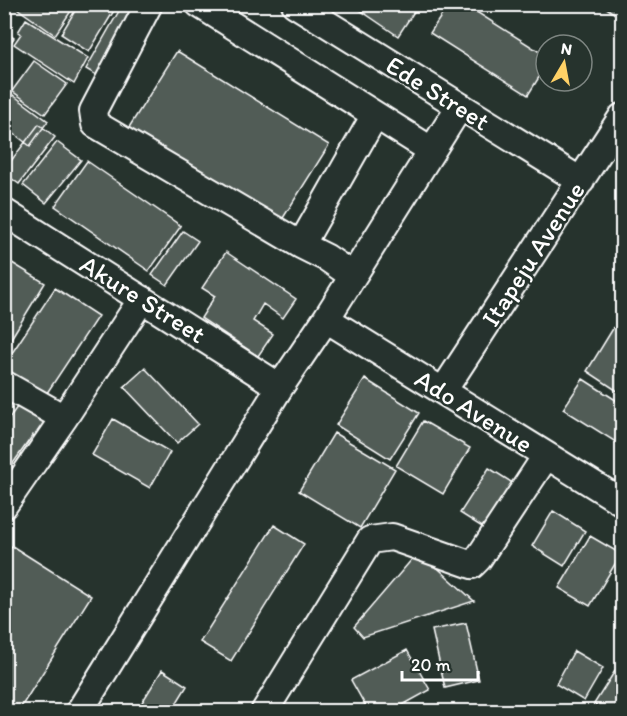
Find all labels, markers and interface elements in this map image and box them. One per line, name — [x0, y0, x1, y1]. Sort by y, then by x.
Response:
north arrow — [534, 33, 594, 93]
text: N — [560, 38, 573, 59]
street label: Ede Street — [380, 49, 496, 137]
street label: Itapeju Avenue — [474, 176, 592, 332]
street label: Akure Street — [74, 248, 212, 350]
street label: Ado Avenue — [409, 362, 539, 460]
scale bar — [402, 644, 478, 682]
text: 20 m — [411, 654, 451, 676]

